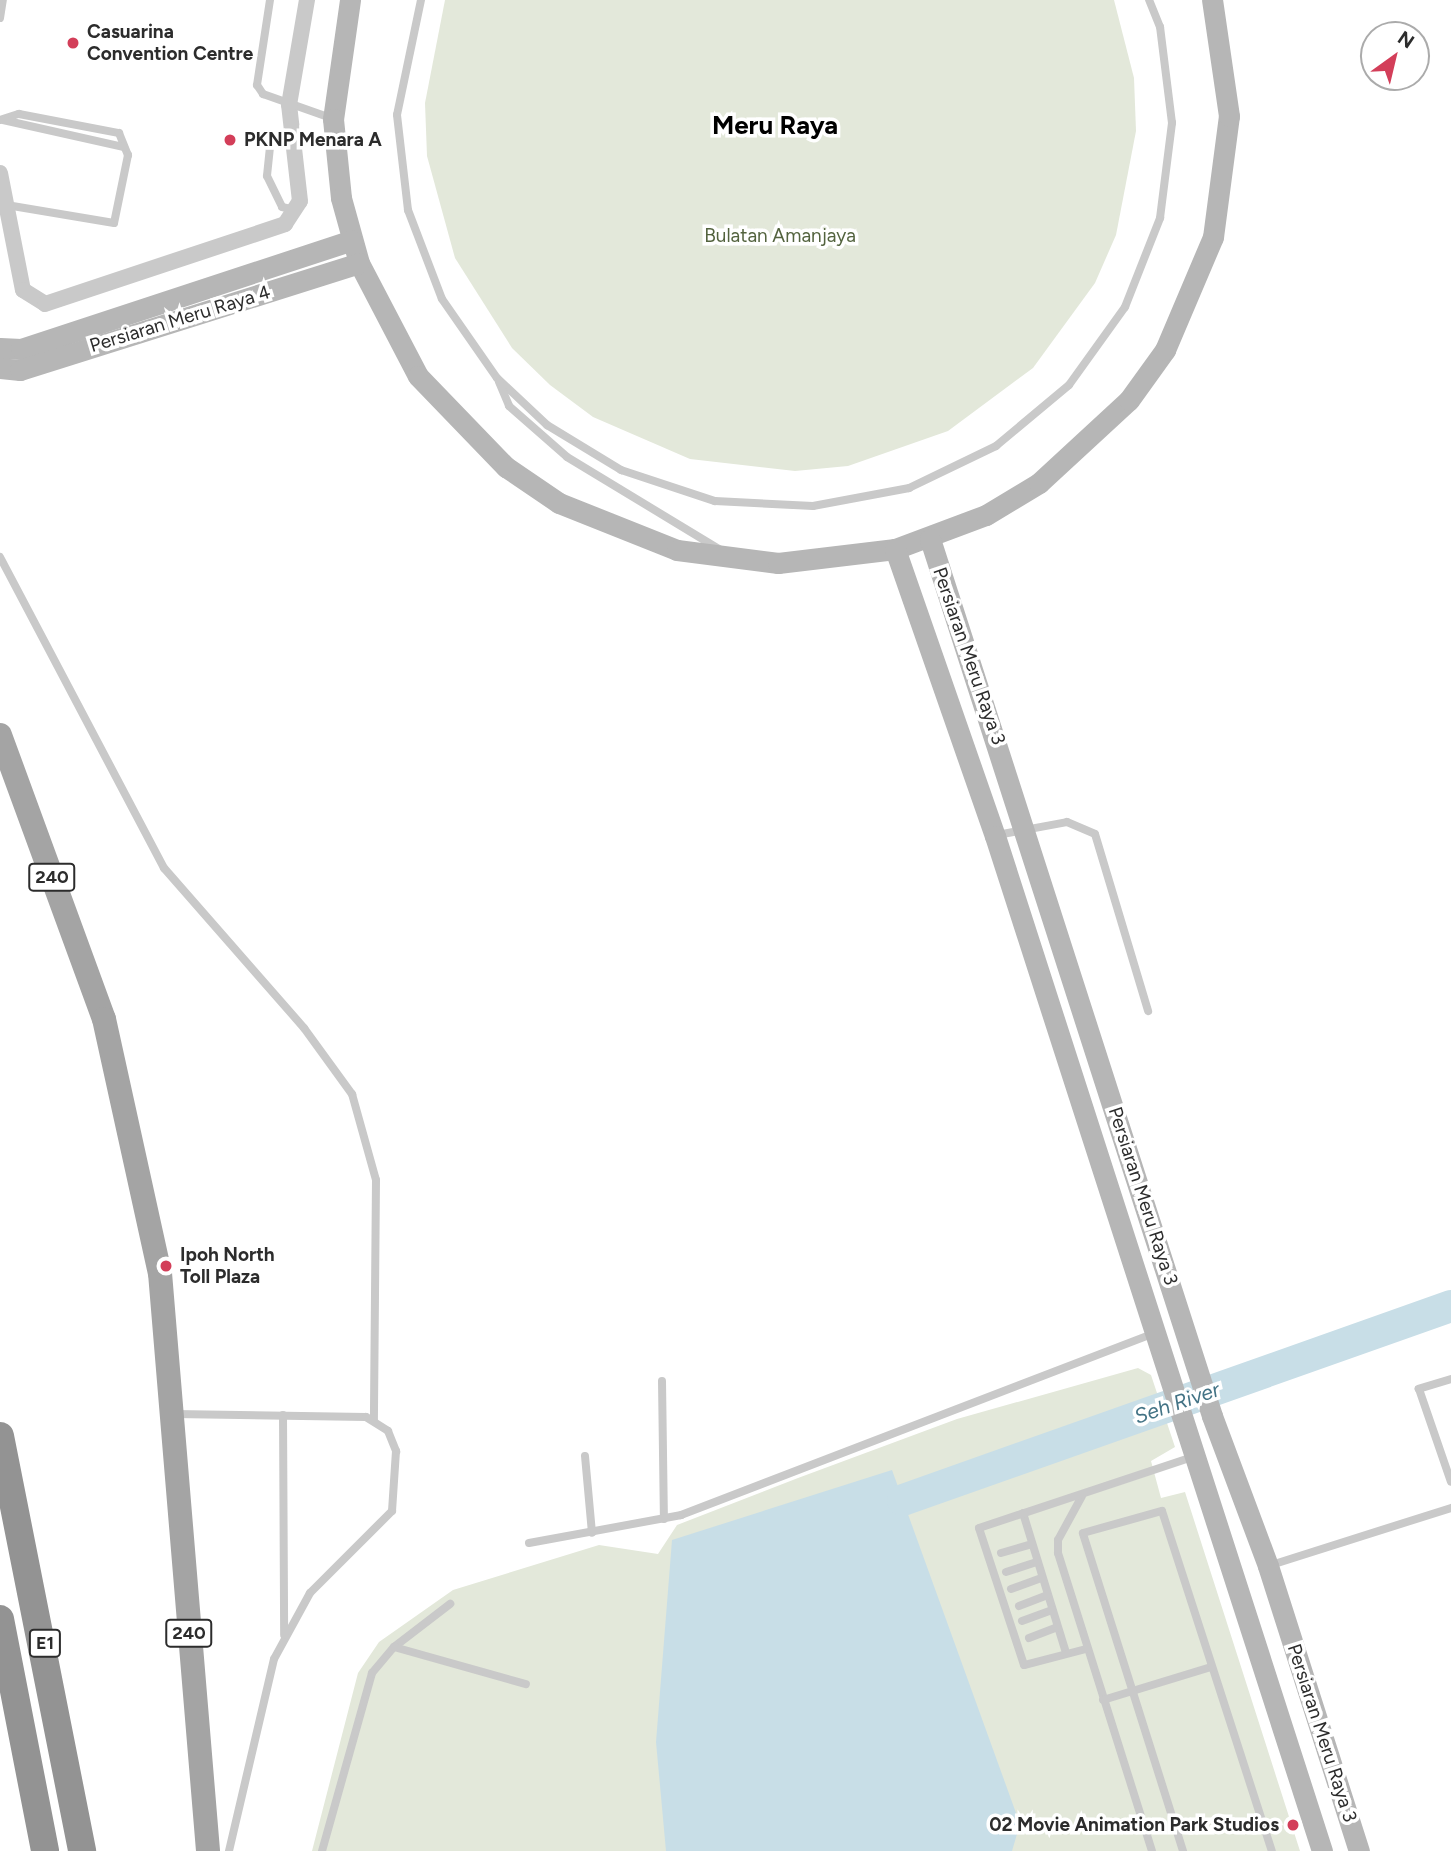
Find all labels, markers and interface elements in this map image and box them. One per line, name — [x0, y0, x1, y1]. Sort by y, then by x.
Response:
place label: Casuarina Convention Centre — [87, 21, 253, 65]
north arrow — [1360, 21, 1430, 91]
text: N — [1393, 26, 1418, 53]
marker: Casuarina Convention Centre — [65, 35, 81, 51]
district label: Meru Raya — [712, 110, 838, 142]
place label: PKNP Menara A — [244, 129, 382, 151]
marker: PKNP Menara A — [222, 132, 238, 148]
park label: Bulatan Amanjaya — [704, 225, 856, 247]
street label: Persiaran Meru Raya 4 — [87, 281, 273, 357]
street label: Persiaran Meru Raya 3 — [928, 564, 1010, 748]
road number: 240 — [28, 862, 76, 892]
street label: Persiaran Meru Raya 3 — [1103, 1104, 1183, 1288]
place label: Ipoh North Toll Plaza — [180, 1244, 275, 1288]
marker: Ipoh North Toll Plaza — [158, 1258, 174, 1274]
water label: Seh River — [1131, 1377, 1223, 1429]
road number: 240 — [164, 1618, 214, 1648]
road number: E1 — [28, 1628, 62, 1658]
street label: Persiaran Meru Raya 3 — [1282, 1641, 1362, 1825]
place label: 02 Movie Animation Park Studios — [989, 1814, 1279, 1836]
marker: 02 Movie Animation Park Studios — [1285, 1817, 1301, 1833]

